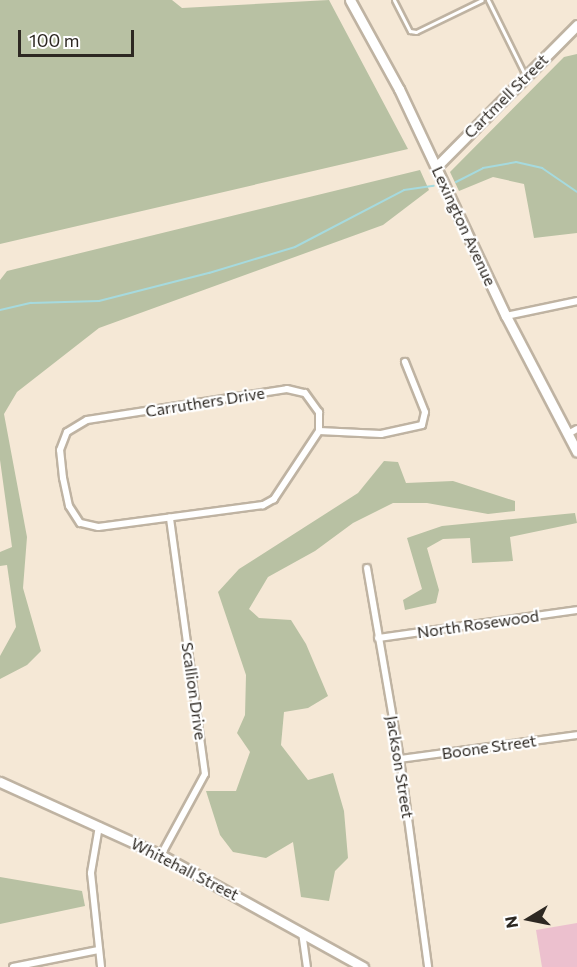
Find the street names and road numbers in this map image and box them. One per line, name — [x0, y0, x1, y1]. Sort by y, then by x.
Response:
street label: Cartmell Street — [460, 50, 552, 142]
street label: Lexington Avenue — [428, 163, 500, 289]
street label: Carruthers Drive — [144, 383, 266, 421]
street label: North Rosewood — [416, 606, 540, 642]
street label: Scallion Drive — [178, 641, 210, 741]
street label: Jackson Street — [382, 714, 418, 820]
street label: Boone Street — [440, 731, 538, 763]
street label: Whitehall Street — [128, 834, 242, 904]

